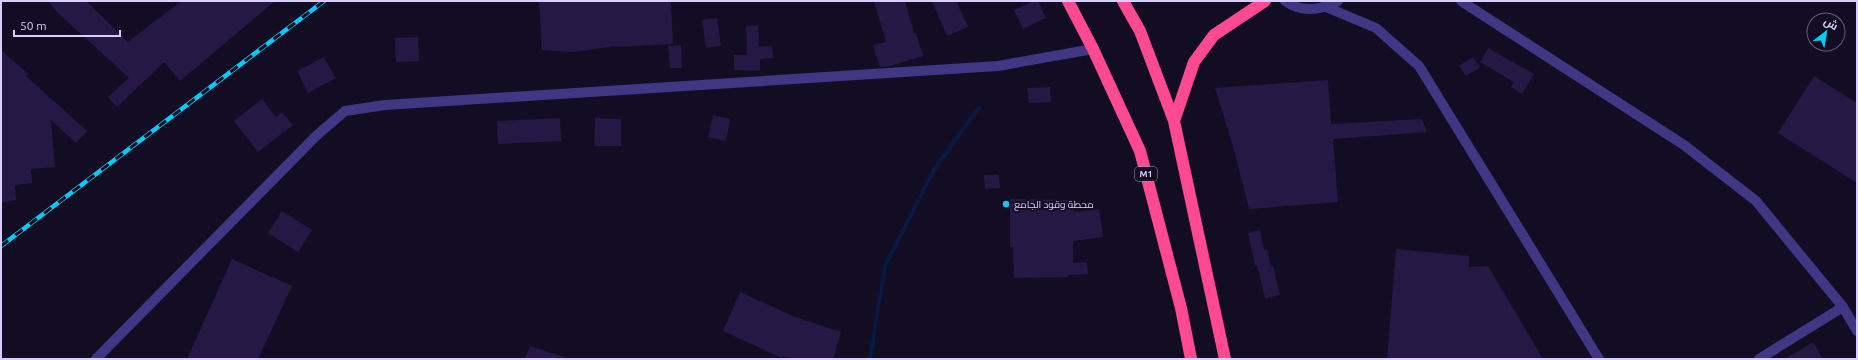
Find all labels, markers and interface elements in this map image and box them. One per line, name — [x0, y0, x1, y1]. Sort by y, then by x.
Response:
scale bar — [14, 12, 120, 38]
north arrow — [1806, 12, 1846, 52]
text: ش — [1821, 15, 1840, 33]
text: 50 m — [20, 19, 47, 32]
road number: M1 — [1135, 167, 1157, 181]
marker: محطة وقود الجامع — [1001, 199, 1011, 209]
place label: محطة وقود الجامع — [1014, 199, 1094, 211]

